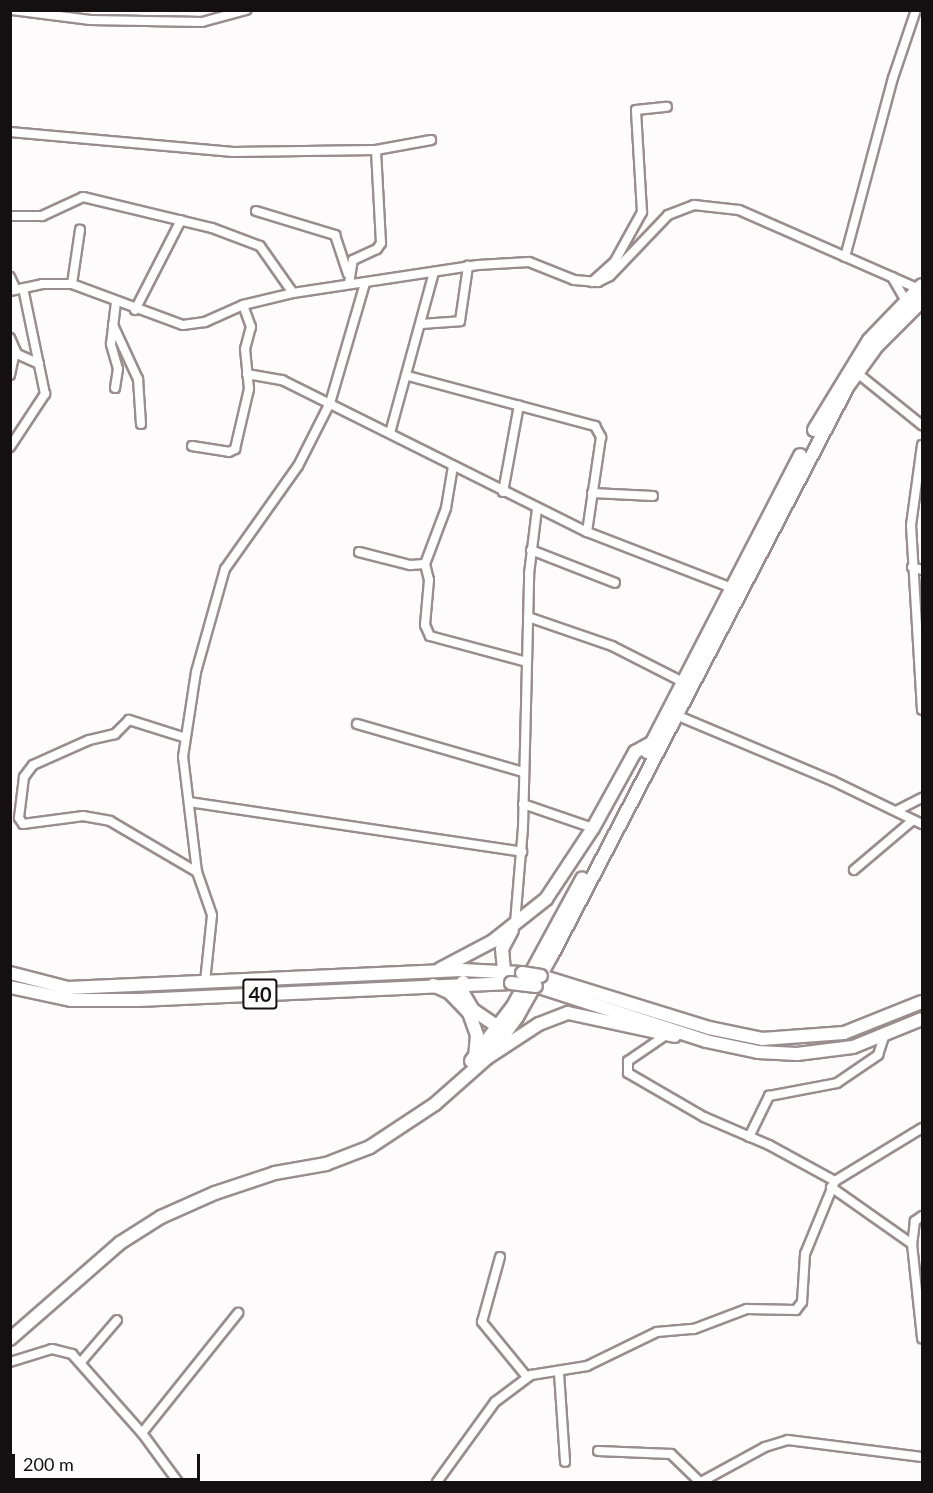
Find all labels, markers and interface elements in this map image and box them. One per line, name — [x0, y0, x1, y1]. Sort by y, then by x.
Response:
road number: 40 — [242, 977, 278, 1011]
scale bar — [15, 1442, 202, 1480]
text: 200 m — [23, 1453, 74, 1475]

